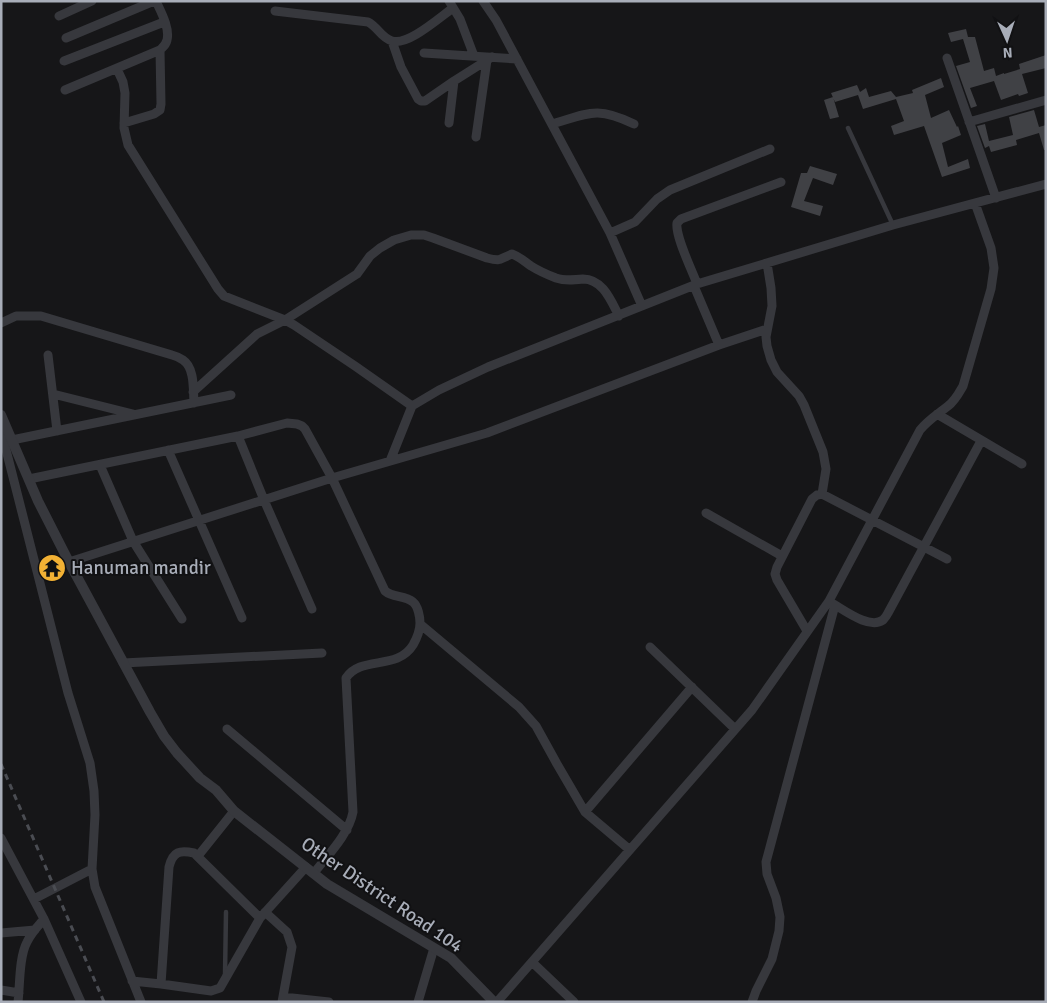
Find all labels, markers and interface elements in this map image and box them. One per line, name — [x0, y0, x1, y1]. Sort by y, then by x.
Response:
north arrow — [982, 15, 1032, 65]
text: N — [1002, 44, 1013, 61]
temple icon: Hanuman mandir — [37, 553, 67, 583]
place label: Hanuman mandir — [71, 556, 211, 580]
street label: Other District Road 104 — [296, 832, 468, 958]

